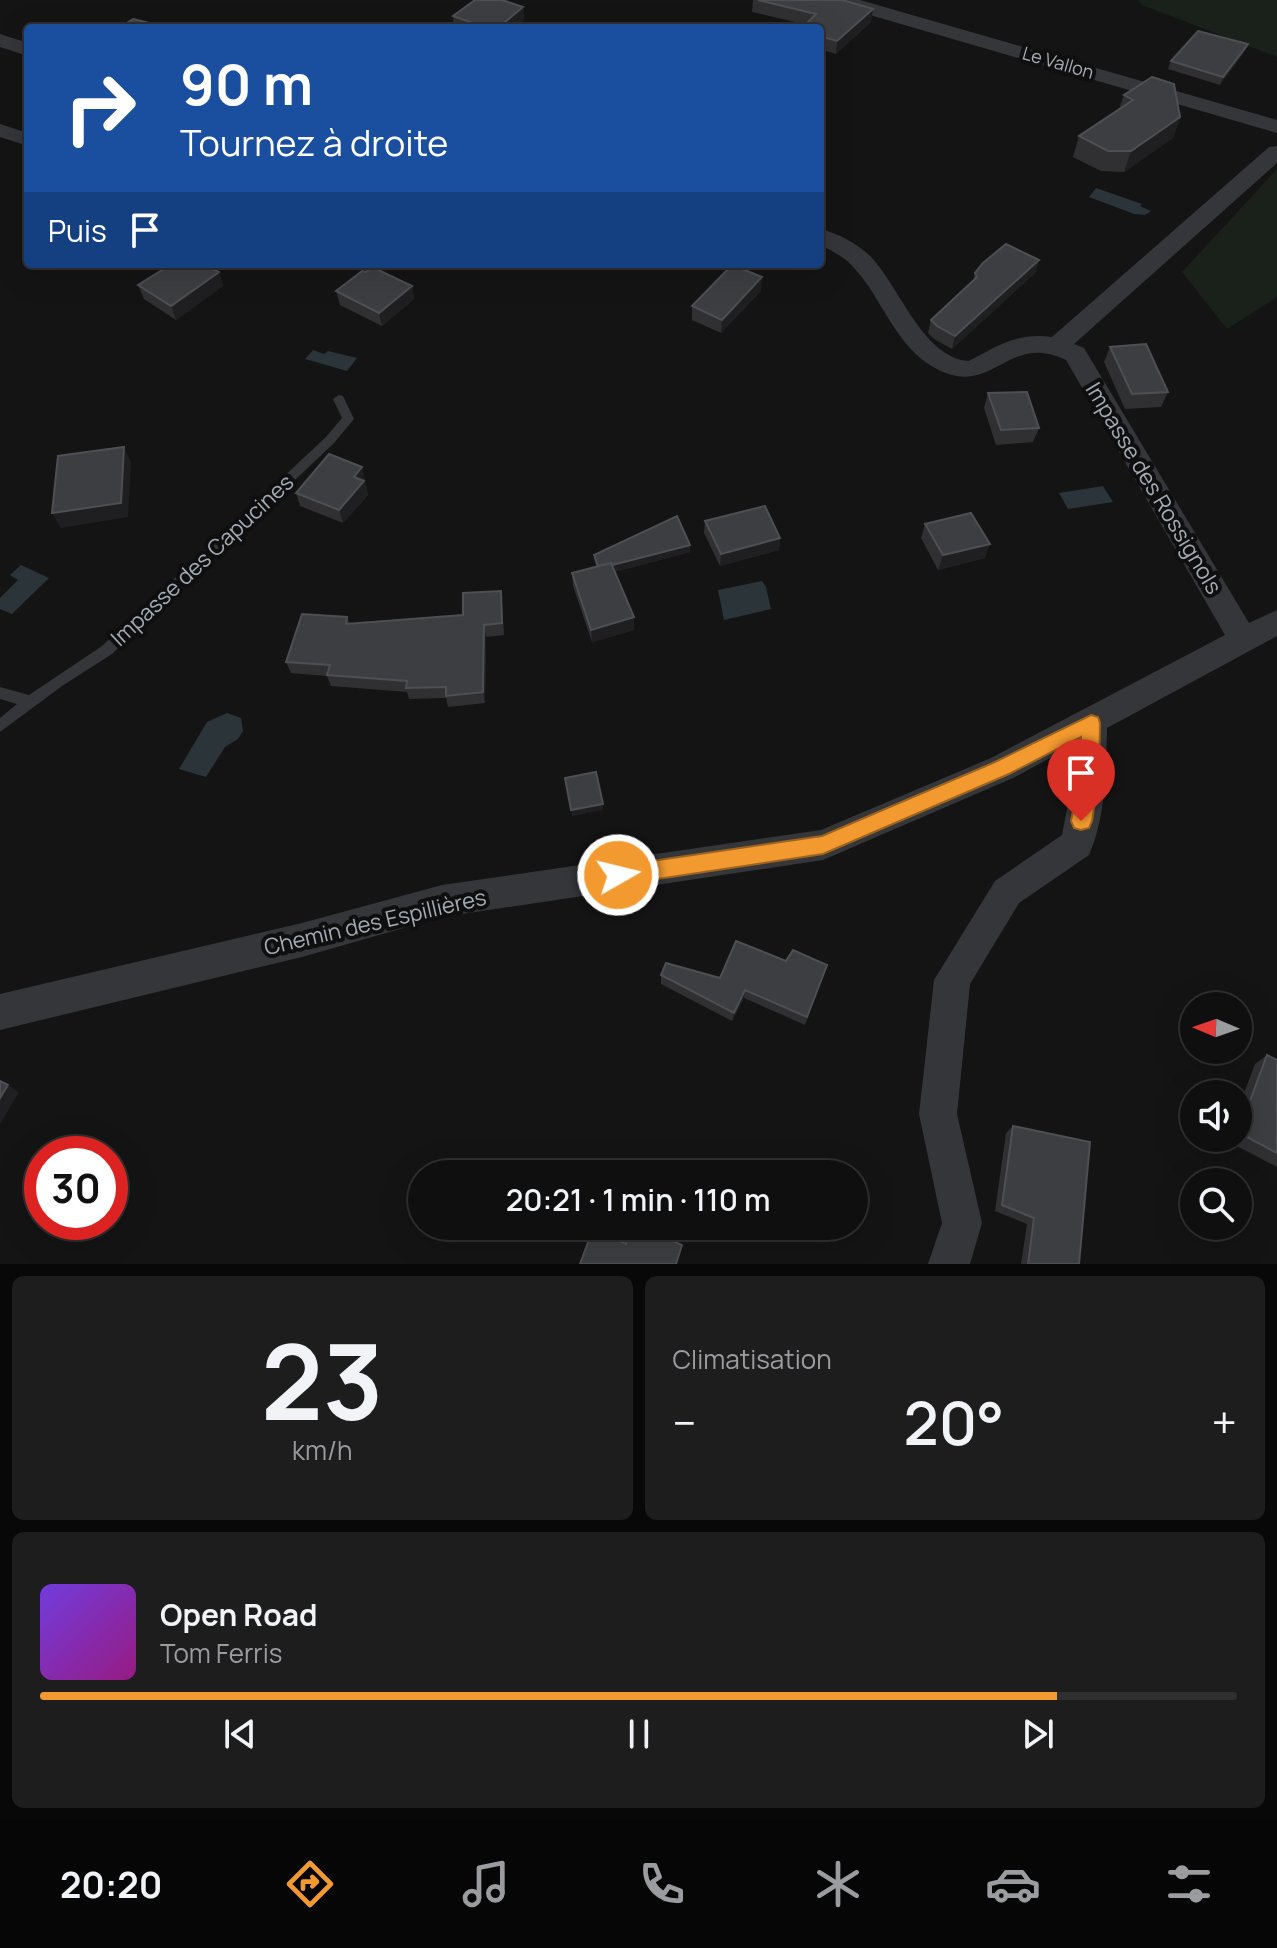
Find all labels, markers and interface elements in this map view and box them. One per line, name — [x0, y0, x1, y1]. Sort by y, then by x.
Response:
street label: Le Vallon — [1020, 40, 1097, 84]
text: 90 m — [180, 45, 313, 122]
icon: right — [48, 56, 152, 160]
text: Tournez à droite — [180, 118, 448, 167]
icon: arrive — [123, 208, 167, 252]
text: Puis — [48, 210, 107, 251]
street label: Impasse des Rossignols — [1079, 377, 1229, 599]
street label: Impasse des Capucines — [104, 467, 300, 653]
pin — [1047, 739, 1115, 821]
icon: arrive — [1059, 751, 1103, 795]
position arrow — [576, 833, 660, 917]
street label: Chemin des Espillières — [261, 882, 489, 962]
north arrow — [1180, 992, 1252, 1064]
map controls — [1180, 992, 1252, 1240]
button: sound — [1180, 1080, 1252, 1152]
speed limit sign: 30 — [24, 1136, 128, 1240]
button: search — [1180, 1168, 1252, 1240]
text: 20:21 · 1 min · 110 m — [506, 1179, 770, 1220]
text: 23 — [261, 1309, 383, 1451]
text: Climatisation — [673, 1341, 832, 1377]
text: 20° — [904, 1381, 1004, 1463]
text: − — [673, 1392, 696, 1452]
text: + — [1212, 1392, 1237, 1452]
text: km/h — [292, 1432, 352, 1468]
text: Open Road — [160, 1594, 317, 1635]
text: Tom Ferris — [160, 1635, 282, 1671]
icon: previous — [218, 1712, 262, 1756]
icon: pause — [617, 1712, 661, 1756]
icon: next — [1016, 1712, 1060, 1756]
icon: directions — [282, 1856, 338, 1912]
icon: music — [458, 1856, 514, 1912]
icon: phone — [634, 1856, 690, 1912]
icon: climate — [810, 1856, 866, 1912]
icon: car — [985, 1856, 1041, 1912]
icon: filters — [1161, 1856, 1217, 1912]
text: 20:20 — [60, 1860, 162, 1909]

